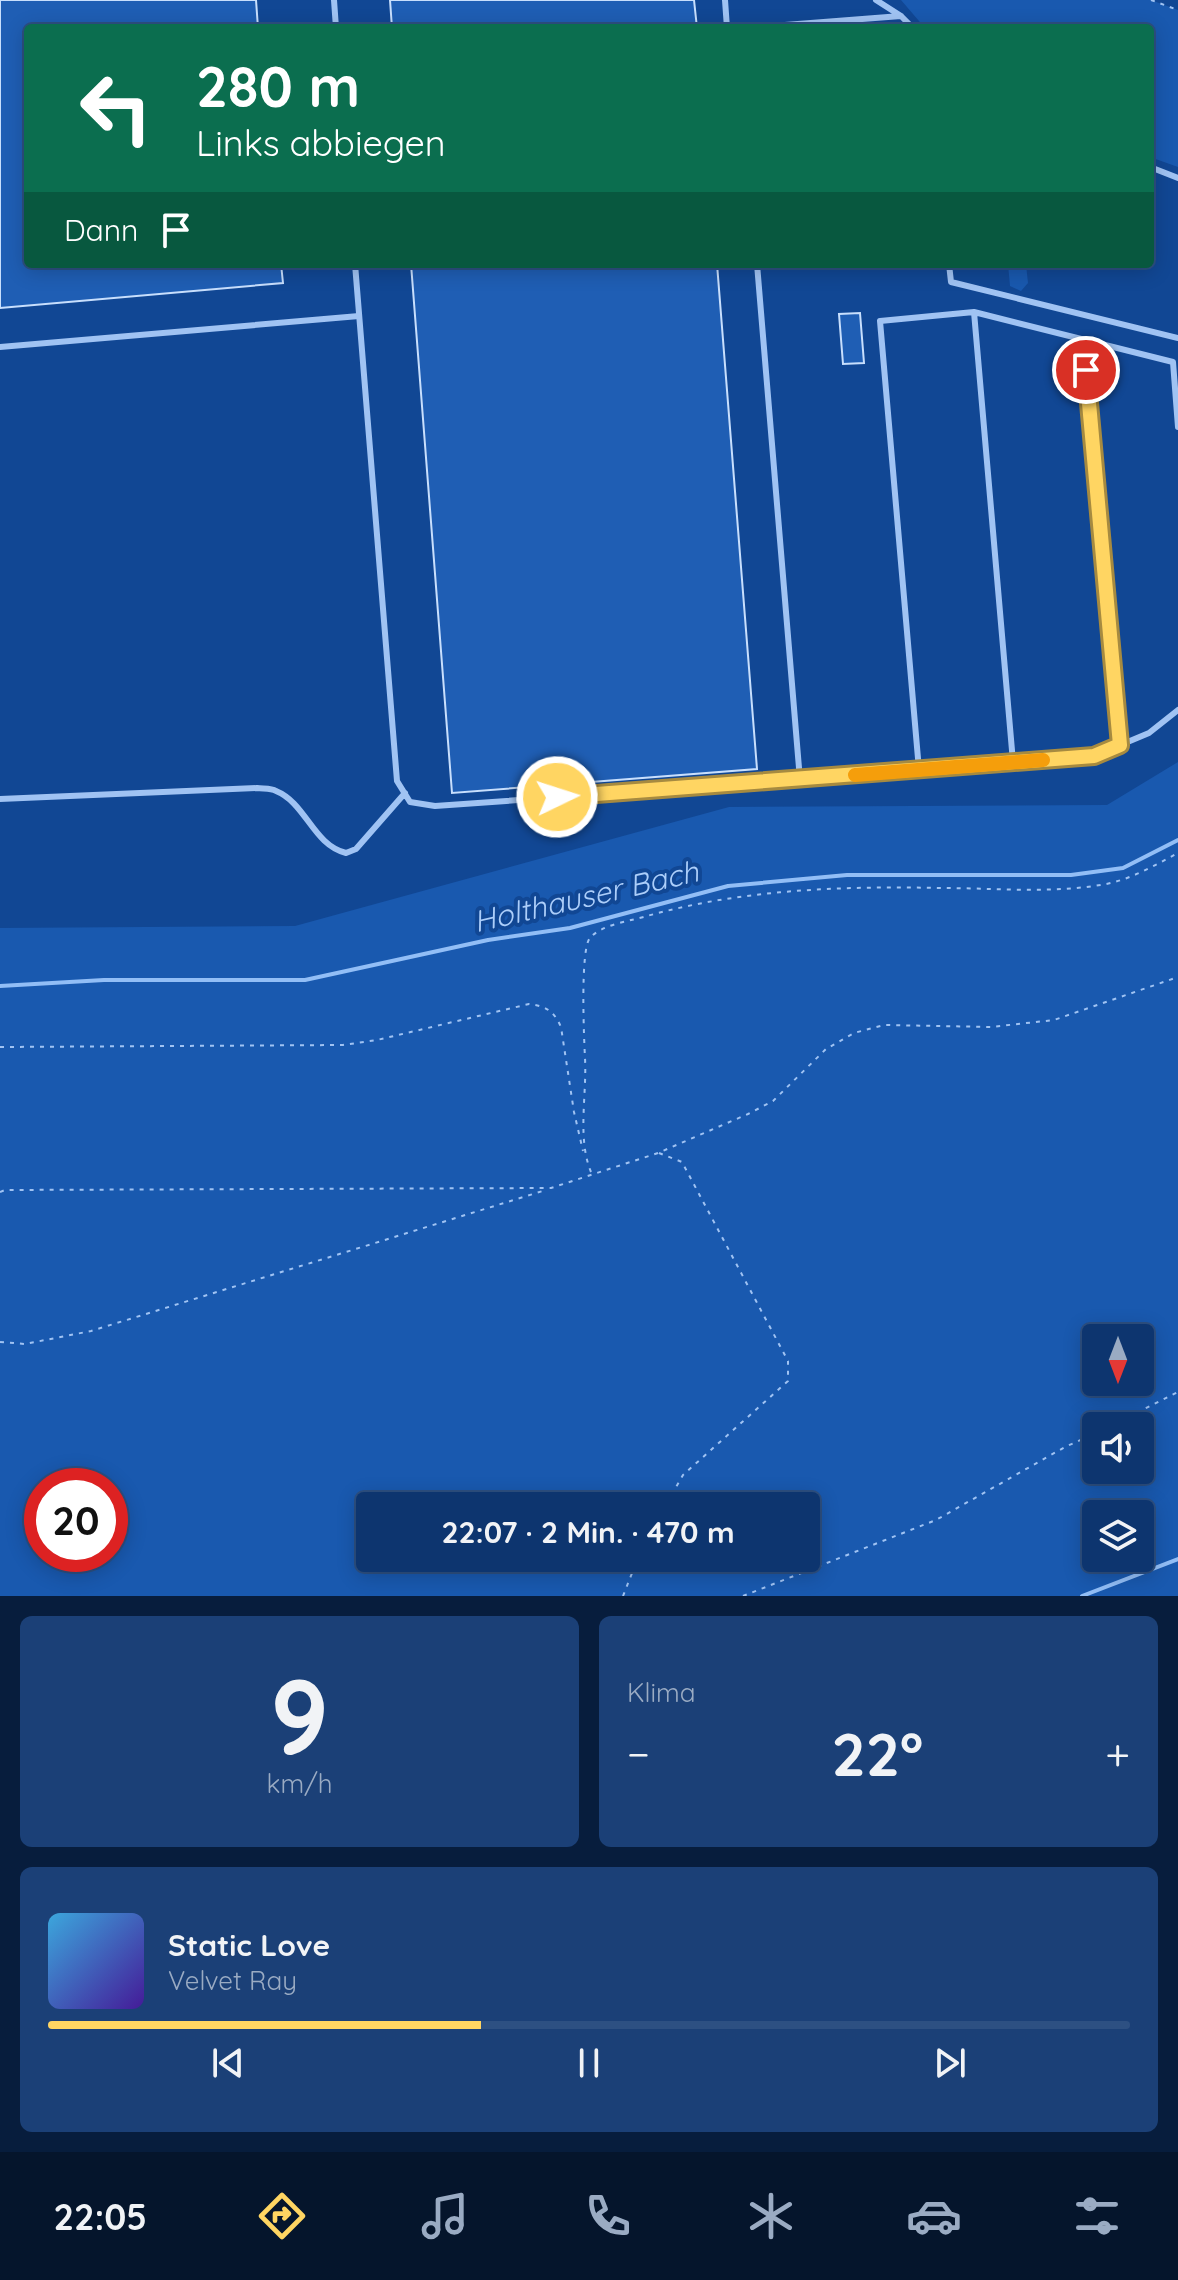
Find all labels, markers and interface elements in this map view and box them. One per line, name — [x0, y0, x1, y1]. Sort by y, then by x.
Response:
text: 280 m — [196, 51, 360, 121]
icon: left — [64, 56, 168, 160]
text: Links abbiegen — [196, 120, 446, 165]
icon: arrive — [154, 208, 198, 252]
text: Dann — [64, 211, 138, 249]
pin — [1052, 336, 1120, 404]
icon: arrive — [1064, 348, 1108, 392]
position arrow — [515, 755, 599, 839]
water label: Holthauser Bach — [470, 851, 703, 940]
north arrow — [1082, 1324, 1154, 1396]
map controls — [1082, 1324, 1154, 1572]
button: sound — [1082, 1412, 1154, 1484]
speed limit sign: 20 — [24, 1468, 128, 1572]
button: layers — [1082, 1500, 1154, 1572]
text: 22:07 · 2 Min. · 470 m — [441, 1513, 735, 1551]
text: 9 — [270, 1650, 329, 1780]
text: Klima — [627, 1676, 696, 1709]
text: 22° — [832, 1716, 923, 1791]
text: − — [627, 1726, 650, 1781]
text: + — [1105, 1726, 1130, 1781]
text: km/h — [267, 1767, 332, 1800]
text: Static Love — [168, 1926, 330, 1964]
text: Velvet Ray — [168, 1964, 297, 1997]
icon: previous — [206, 2041, 250, 2085]
icon: pause — [567, 2041, 611, 2085]
icon: next — [928, 2041, 972, 2085]
icon: directions — [254, 2188, 310, 2244]
icon: music — [417, 2188, 473, 2244]
icon: phone — [580, 2188, 636, 2244]
icon: climate — [743, 2188, 799, 2244]
icon: car — [906, 2188, 962, 2244]
icon: filters — [1069, 2188, 1125, 2244]
text: 22:05 — [53, 2194, 147, 2239]

